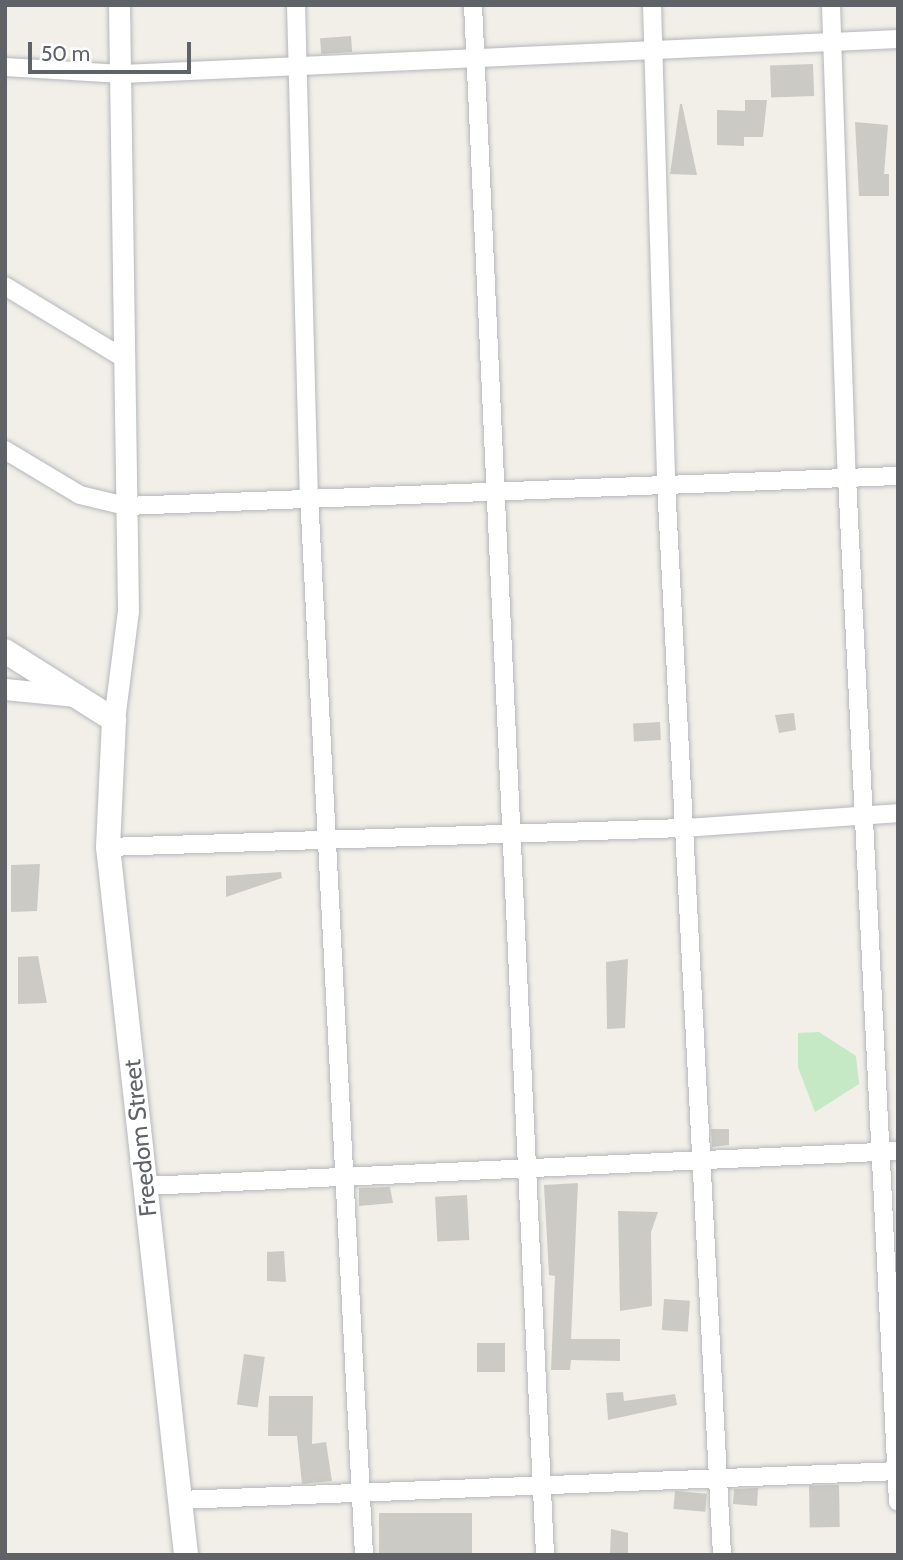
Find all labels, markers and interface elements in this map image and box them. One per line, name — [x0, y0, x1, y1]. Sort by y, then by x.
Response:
scale bar — [32, 28, 194, 72]
text: 50 m — [41, 41, 90, 66]
street label: Freedom Street — [117, 1058, 163, 1218]

